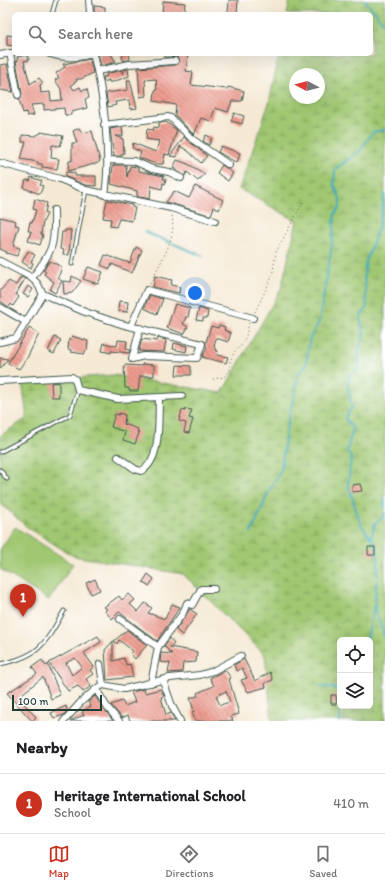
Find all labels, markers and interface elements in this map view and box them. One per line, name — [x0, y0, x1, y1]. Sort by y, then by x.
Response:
search box — [12, 12, 373, 56]
icon: search — [26, 23, 48, 45]
text: Search here — [58, 25, 133, 43]
north arrow — [289, 68, 325, 104]
your location — [185, 283, 205, 303]
pin: 1 — [10, 584, 36, 617]
map controls — [337, 637, 373, 709]
button: locate — [337, 637, 373, 673]
button: layers — [337, 673, 373, 709]
scale bar — [12, 693, 102, 712]
text: 100 m — [18, 695, 48, 708]
text: Nearby — [16, 737, 68, 757]
text: Heritage International School — [54, 787, 246, 805]
text: 1 — [26, 796, 32, 811]
text: 410 m — [333, 796, 369, 811]
text: School — [54, 805, 91, 820]
tab: Map — [48, 843, 70, 880]
tab: Directions — [165, 843, 214, 880]
tab: Saved — [309, 843, 337, 880]

